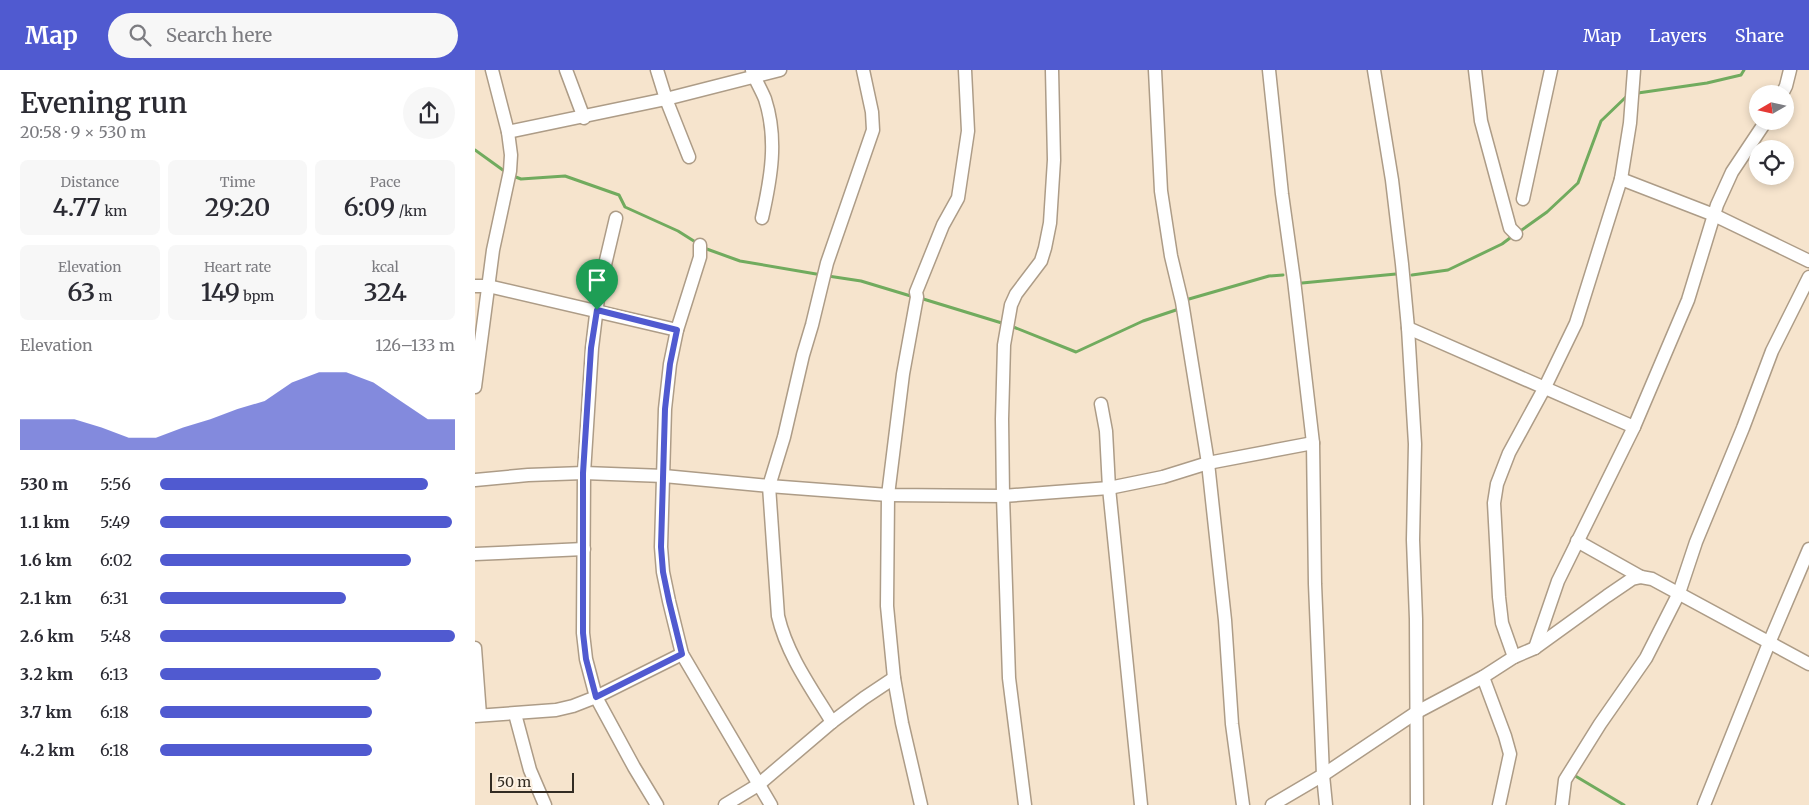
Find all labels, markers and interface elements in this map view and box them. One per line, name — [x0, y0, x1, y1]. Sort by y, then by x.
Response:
search box — [108, 13, 458, 58]
text: Map — [25, 20, 78, 51]
icon: search — [126, 21, 154, 49]
text: Search here — [166, 23, 272, 47]
text: Map — [1583, 24, 1621, 47]
text: Layers — [1649, 24, 1707, 47]
text: Share — [1735, 24, 1784, 47]
text: Evening run — [20, 85, 187, 121]
north arrow — [1749, 85, 1794, 130]
map controls — [1749, 85, 1794, 185]
button: share — [403, 87, 455, 139]
text: 20:58 · 9 × 530 m — [20, 122, 146, 142]
button: locate — [1749, 140, 1794, 185]
text: Distance — [61, 173, 119, 191]
text: Time — [220, 173, 255, 191]
text: Pace — [370, 173, 400, 191]
text: 4.77 — [52, 191, 101, 223]
text: 29:20 — [205, 191, 270, 223]
text: 6:09 — [343, 191, 395, 223]
text: km — [101, 202, 127, 220]
text: /km — [395, 202, 427, 220]
text: Elevation — [58, 258, 122, 276]
text: Heart rate — [204, 258, 271, 276]
text: kcal — [371, 258, 399, 276]
pin — [576, 259, 618, 310]
icon: arrive — [583, 266, 611, 294]
text: 63 — [67, 276, 95, 308]
text: 149 — [201, 276, 240, 308]
text: 324 — [364, 276, 407, 308]
text: m — [95, 287, 112, 305]
text: bpm — [240, 287, 274, 305]
text: Elevation — [20, 335, 93, 355]
text: 126–133 m — [375, 335, 455, 355]
text: 530 m — [20, 474, 68, 494]
text: 5:56 — [100, 474, 131, 494]
text: 1.1 km — [20, 512, 70, 532]
text: 5:49 — [100, 512, 130, 532]
text: 1.6 km — [20, 550, 72, 570]
text: 6:02 — [100, 550, 132, 570]
text: 2.1 km — [20, 588, 71, 608]
text: 6:31 — [100, 588, 128, 608]
text: 2.6 km — [20, 626, 74, 646]
text: 5:48 — [100, 626, 131, 646]
text: 3.2 km — [20, 664, 73, 684]
text: 6:13 — [100, 664, 128, 684]
text: 3.7 km — [20, 702, 72, 722]
text: 6:18 — [100, 702, 129, 722]
text: 4.2 km — [20, 740, 75, 760]
text: 6:18 — [100, 740, 129, 760]
scale bar — [490, 770, 574, 793]
text: 50 m — [497, 773, 531, 791]

